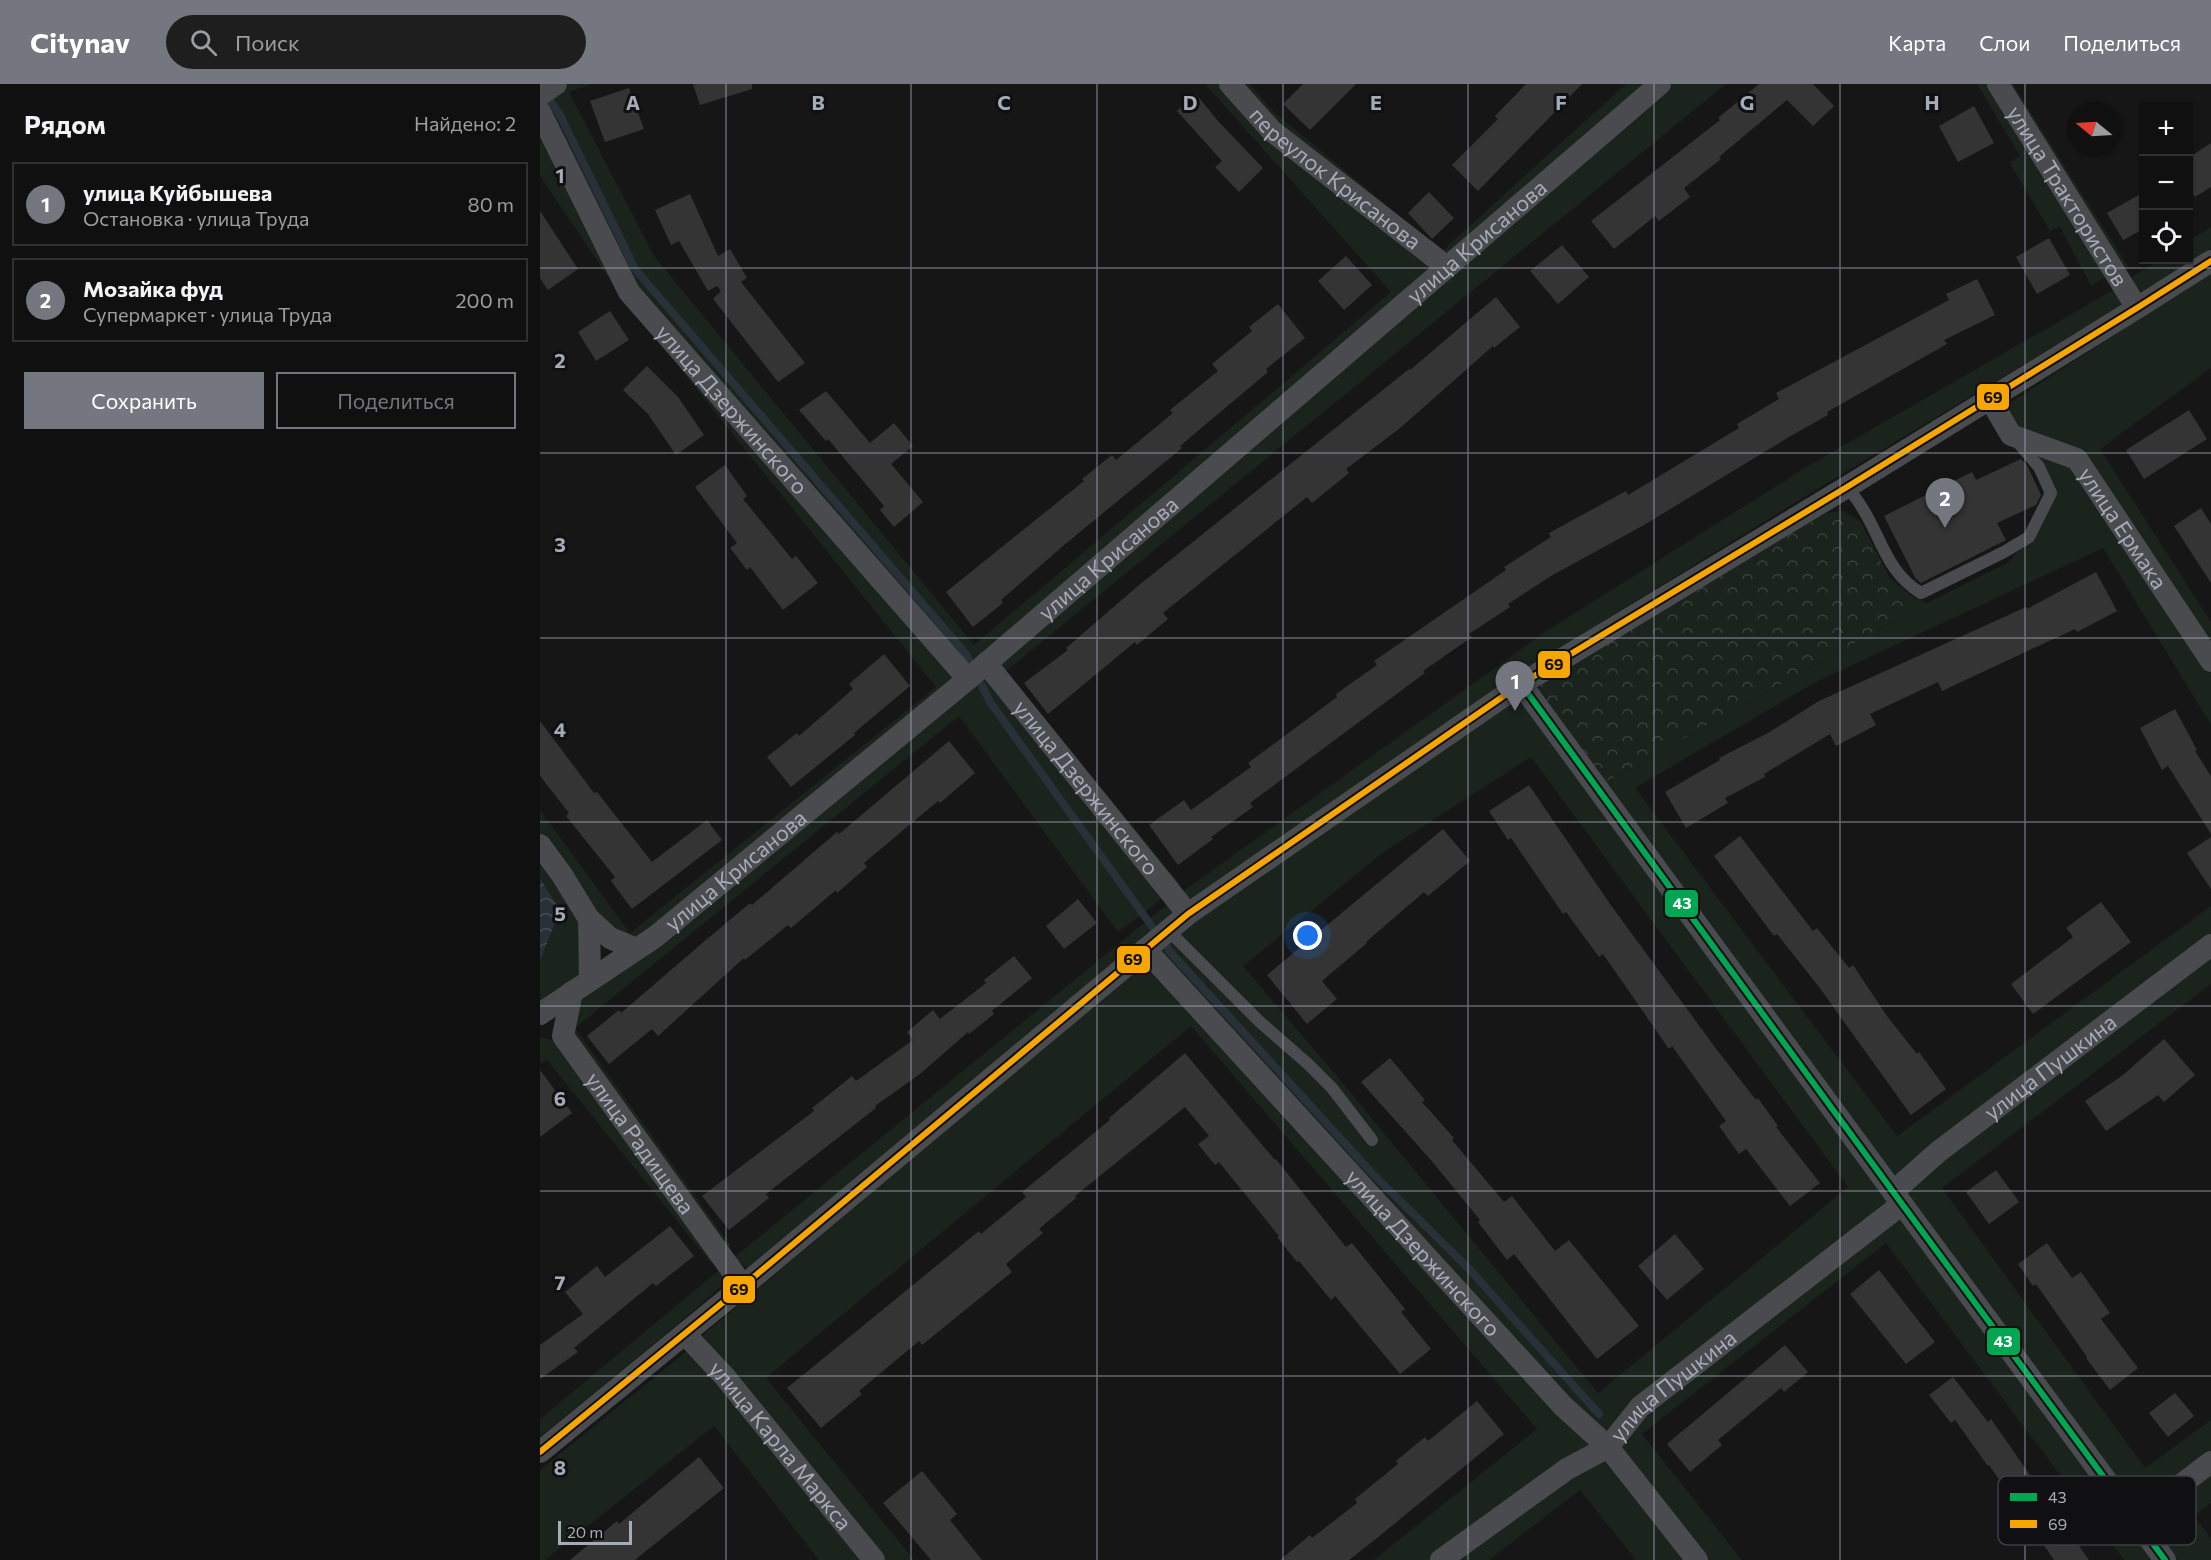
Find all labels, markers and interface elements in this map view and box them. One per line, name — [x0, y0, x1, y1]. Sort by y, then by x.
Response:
search box — [166, 15, 586, 69]
text: Citynav — [30, 25, 130, 59]
icon: search — [187, 26, 220, 59]
text: Поиск — [235, 29, 300, 56]
text: Карта — [1888, 30, 1946, 55]
text: Слои — [1979, 30, 2030, 55]
text: Поделиться — [2063, 30, 2181, 55]
text: A — [626, 90, 640, 114]
text: B — [811, 90, 825, 114]
text: C — [997, 90, 1011, 114]
text: D — [1183, 90, 1197, 114]
text: E — [1370, 90, 1382, 114]
text: F — [1555, 90, 1567, 114]
text: G — [1740, 90, 1754, 114]
text: H — [1925, 90, 1940, 114]
street label: переулок Крисанова — [1244, 101, 1427, 255]
street label: улица Трактористов — [2002, 101, 2134, 291]
north arrow — [2067, 102, 2121, 156]
map controls — [2139, 102, 2193, 264]
button: + — [2139, 102, 2193, 156]
text: Рядом — [24, 108, 106, 139]
text: Найдено: 2 — [414, 111, 516, 135]
button: − — [2139, 156, 2193, 210]
text: 1 — [555, 163, 565, 187]
street label: улица Крисанова — [1401, 174, 1552, 309]
text: улица Куйбышева — [83, 179, 272, 206]
text: 1 — [41, 192, 50, 216]
text: 80 m — [468, 192, 514, 216]
text: Остановка · улица Труда — [83, 206, 309, 230]
button: locate — [2139, 210, 2193, 264]
text: Мозайка фуд — [83, 275, 223, 302]
text: 2 — [40, 288, 51, 312]
text: 200 m — [456, 288, 514, 312]
text: Супермаркет · улица Труда — [83, 302, 332, 326]
street label: улица Дзержинского — [651, 319, 814, 500]
text: 2 — [554, 348, 566, 372]
button: Сохранить — [24, 372, 264, 429]
button: Поделиться — [276, 372, 516, 429]
line badge: 69 — [1976, 383, 2010, 411]
text: 69 — [1983, 387, 2003, 406]
street label: улица Ермака — [2073, 462, 2173, 594]
pin: 2 — [1926, 478, 1964, 528]
street label: улица Крисанова — [1032, 490, 1183, 626]
text: 3 — [554, 532, 566, 556]
line badge: 69 — [1537, 650, 1571, 679]
text: 69 — [1544, 654, 1564, 673]
pin: 1 — [1496, 662, 1534, 711]
street label: улица Дзержинского — [1008, 694, 1165, 880]
text: 4 — [554, 717, 566, 741]
street label: улица Крисанова — [659, 804, 812, 936]
line badge: 43 — [1664, 889, 1699, 918]
text: 43 — [1672, 893, 1692, 912]
text: 5 — [554, 901, 566, 925]
your location — [1293, 921, 1322, 950]
line badge: 69 — [1116, 945, 1151, 974]
text: 69 — [1123, 949, 1143, 968]
street label: улица Пушкина — [1978, 1008, 2121, 1125]
street label: улица Радищева — [580, 1067, 701, 1219]
text: 6 — [554, 1086, 566, 1110]
street label: улица Дзержинского — [1340, 1164, 1507, 1342]
text: 7 — [555, 1270, 566, 1294]
line badge: 69 — [722, 1275, 756, 1304]
text: 69 — [729, 1279, 749, 1298]
street label: улица Пушкина — [1604, 1323, 1741, 1447]
line badge: 43 — [1986, 1327, 2021, 1356]
text: 43 — [1993, 1331, 2013, 1350]
street label: улица Карла Маркса — [704, 1355, 858, 1535]
text: 8 — [554, 1455, 566, 1479]
legend — [1998, 1476, 2196, 1545]
text: 43 — [2048, 1487, 2067, 1506]
text: 69 — [2048, 1514, 2067, 1533]
scale bar — [558, 1518, 632, 1546]
text: 20 m — [567, 1522, 603, 1541]

